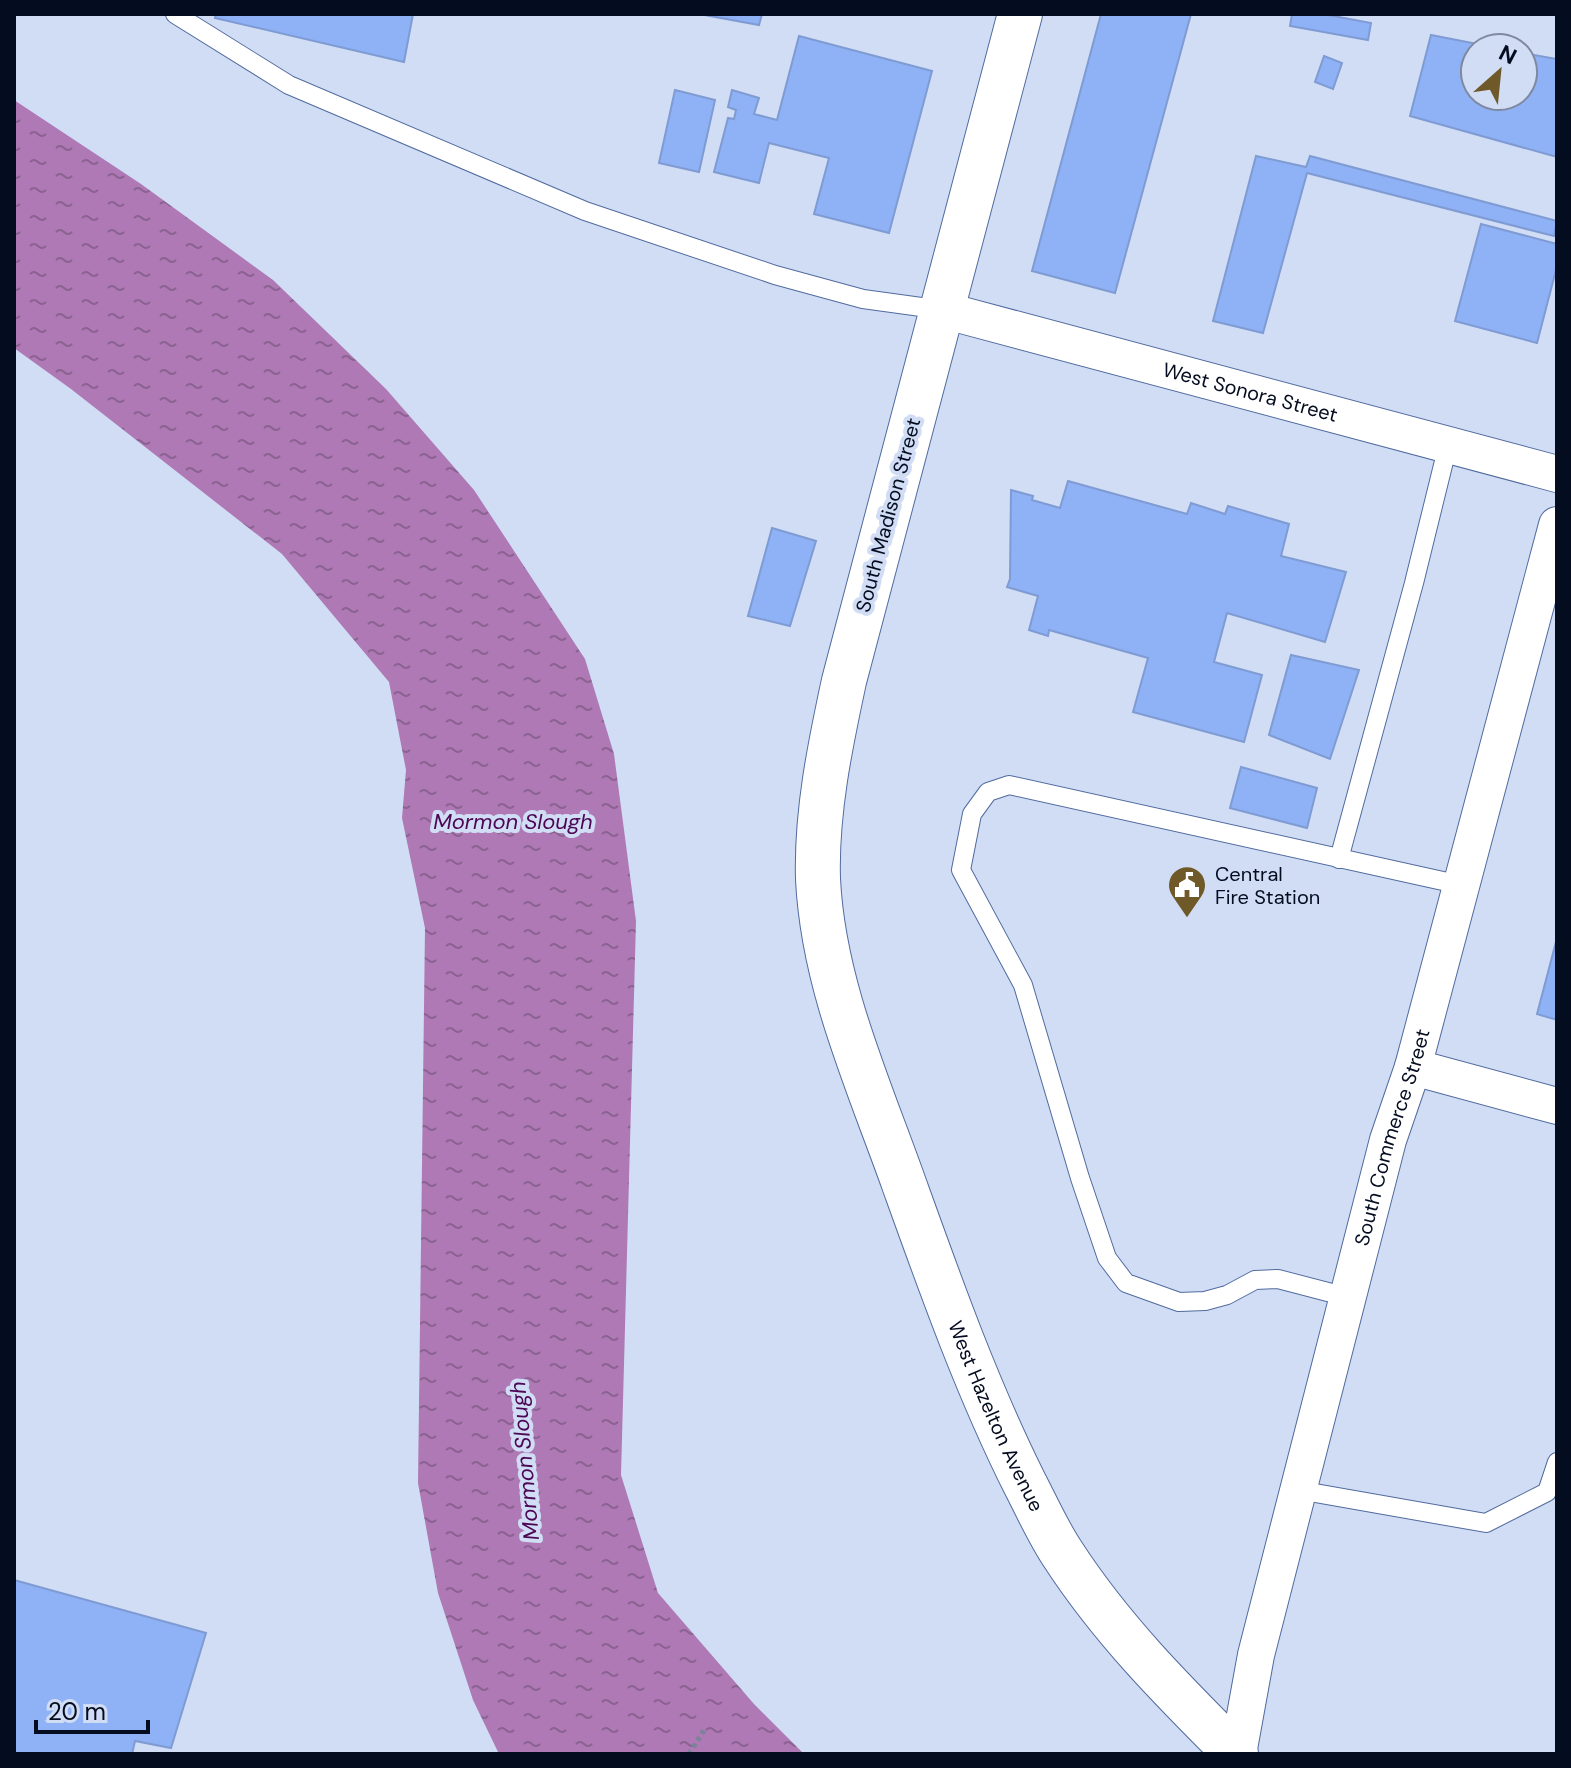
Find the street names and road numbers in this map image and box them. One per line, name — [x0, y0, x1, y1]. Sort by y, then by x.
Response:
street label: West Sonora Street — [1160, 356, 1341, 428]
street label: South Madison Street — [850, 415, 926, 615]
street label: South Commerce Street — [1348, 1026, 1436, 1248]
street label: West Hazelton Avenue — [942, 1317, 1050, 1516]

